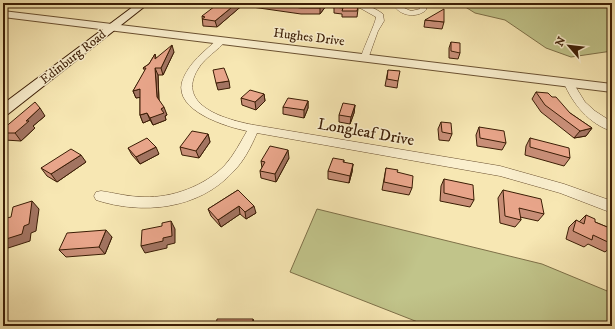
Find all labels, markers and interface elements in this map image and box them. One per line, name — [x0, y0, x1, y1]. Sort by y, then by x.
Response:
street label: Hughes Drive — [273, 25, 345, 49]
street label: Edinburg Road — [37, 26, 109, 88]
north arrow — [549, 26, 589, 66]
text: N — [553, 35, 569, 49]
street label: Longleaf Drive — [316, 114, 416, 150]

